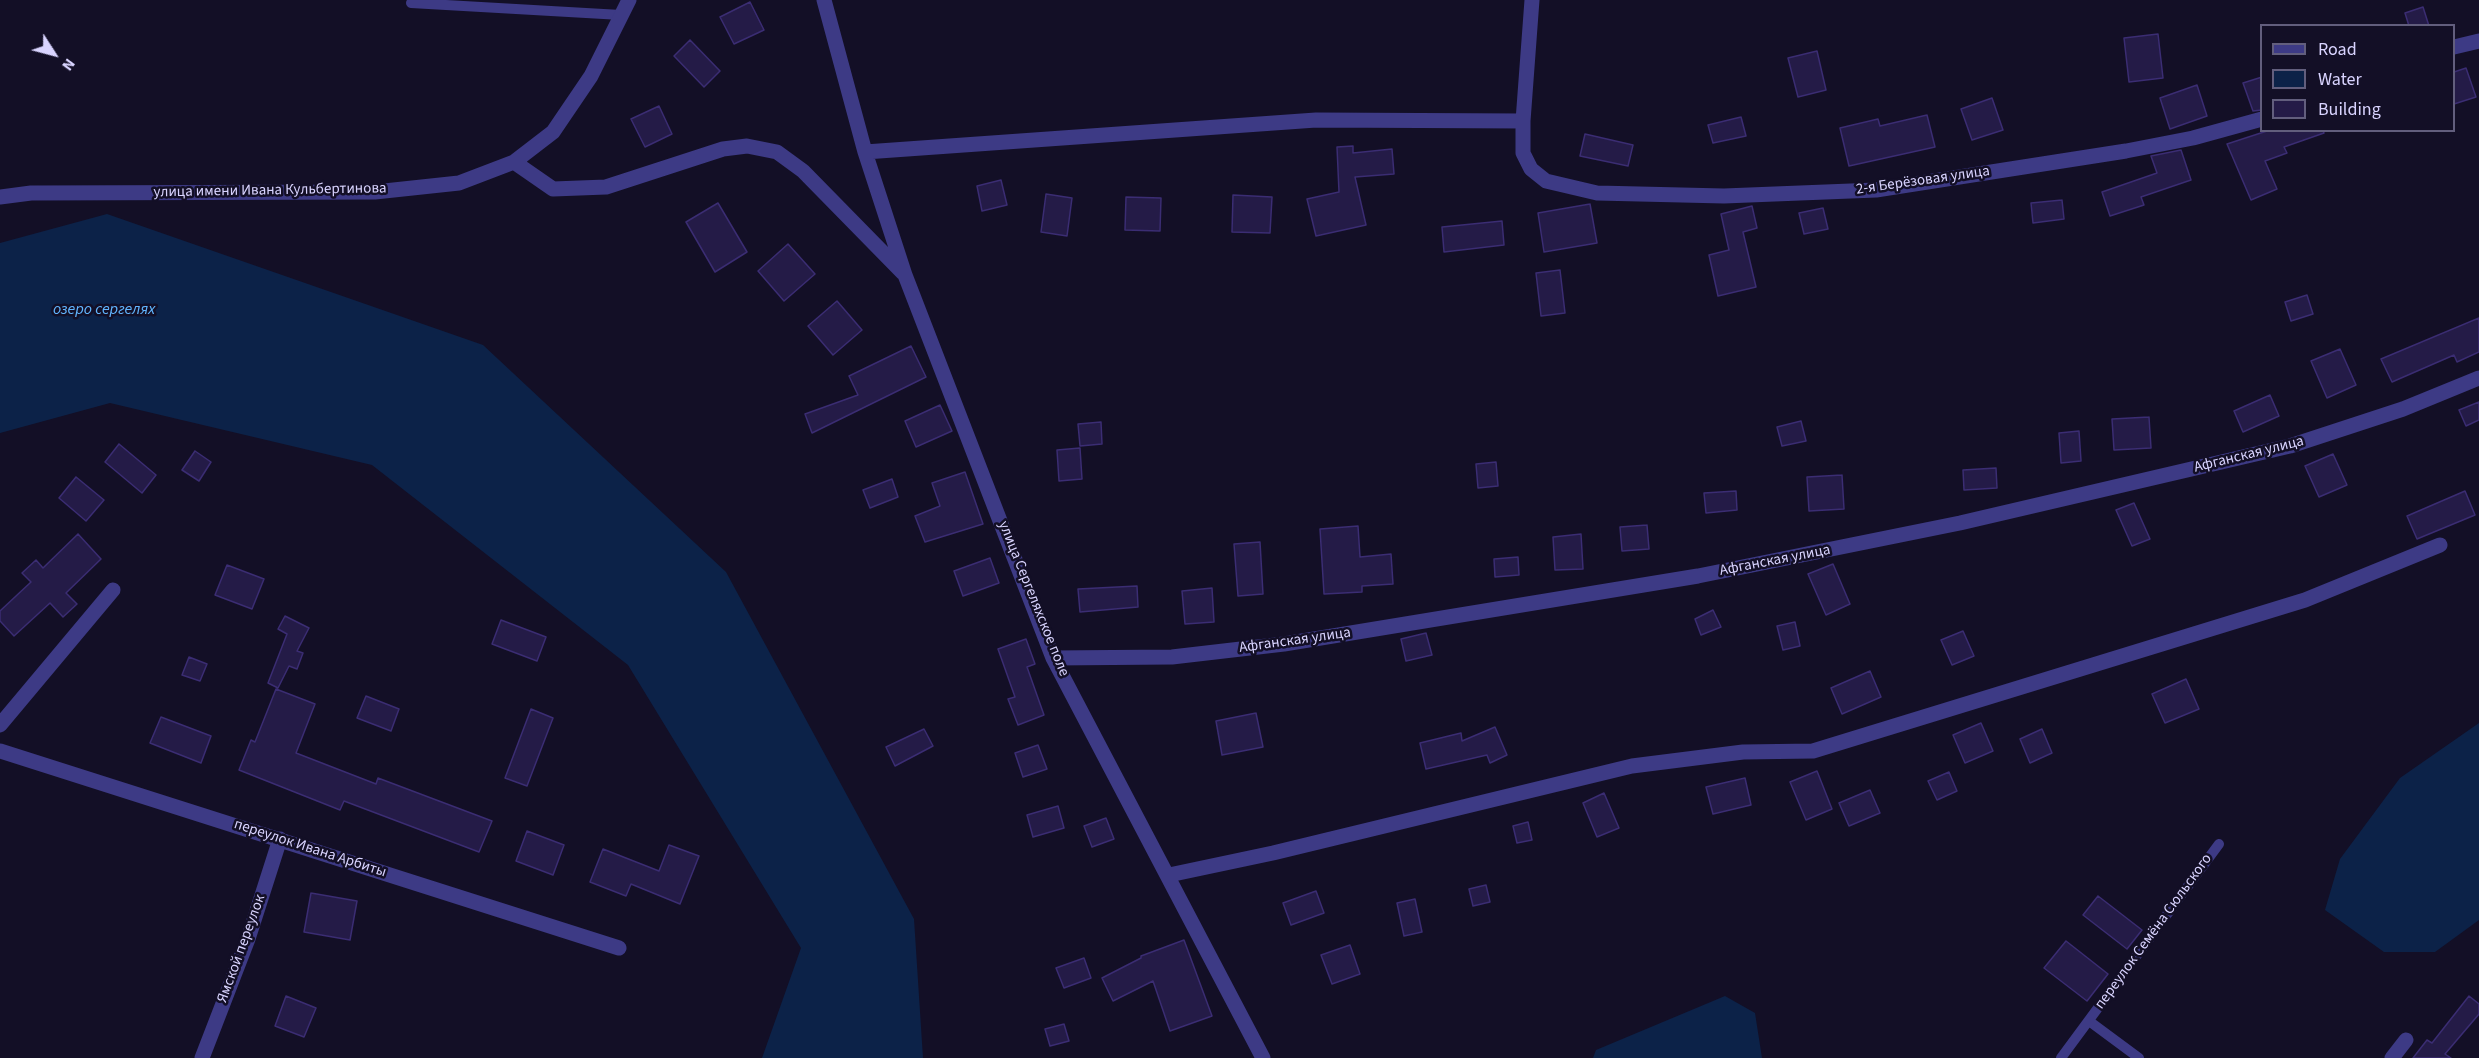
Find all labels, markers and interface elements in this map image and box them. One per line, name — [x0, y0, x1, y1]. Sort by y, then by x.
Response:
north arrow — [24, 24, 84, 84]
legend — [2260, 24, 2455, 132]
text: Road — [2318, 37, 2357, 62]
text: N — [57, 54, 81, 75]
text: Water — [2318, 67, 2362, 92]
text: Building — [2318, 97, 2381, 122]
street label: 2-я Берёзовая улица — [1855, 163, 1991, 199]
street label: улица имени Ивана Кульбертинова — [153, 180, 387, 202]
water label: озеро сергелях — [53, 300, 155, 320]
street label: Афганская улица — [2192, 433, 2306, 477]
street label: улица Сергеляхское поле — [994, 519, 1072, 679]
street label: Афганская улица — [1718, 541, 1832, 581]
street label: Афганская улица — [1238, 624, 1352, 658]
street label: переулок Ивана Арбиты — [232, 816, 388, 882]
street label: переулок Семёна Сюльского — [2092, 851, 2216, 1013]
street label: Ямской переулок — [214, 892, 270, 1006]

